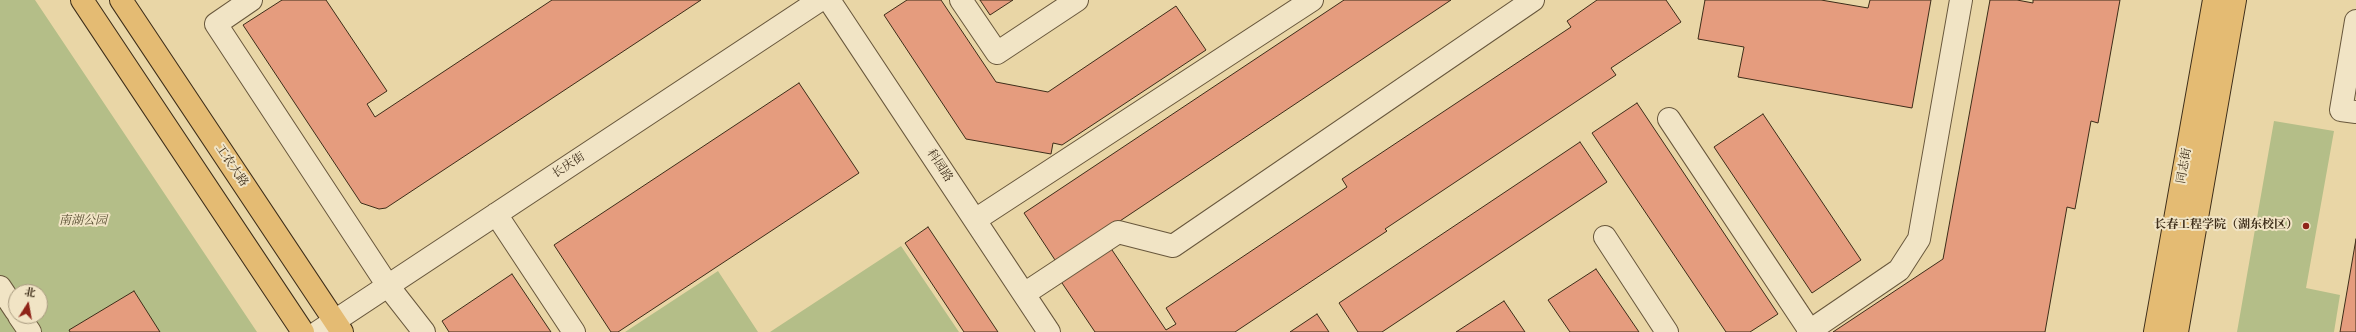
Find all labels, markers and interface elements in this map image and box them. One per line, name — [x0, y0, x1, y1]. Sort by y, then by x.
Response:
street label: 工农大路 — [212, 142, 250, 190]
street label: 科园路 — [923, 147, 955, 185]
street label: 同志街 — [2175, 147, 2195, 185]
street label: 长庆街 — [550, 150, 588, 182]
park label: 南湖公园 — [59, 215, 107, 229]
place label: 长春工程学院（湖东校区） — [2154, 219, 2298, 233]
marker: 长春工程学院（湖东校区） — [2301, 221, 2311, 231]
north arrow — [8, 284, 48, 324]
text: 北 — [23, 285, 37, 301]

